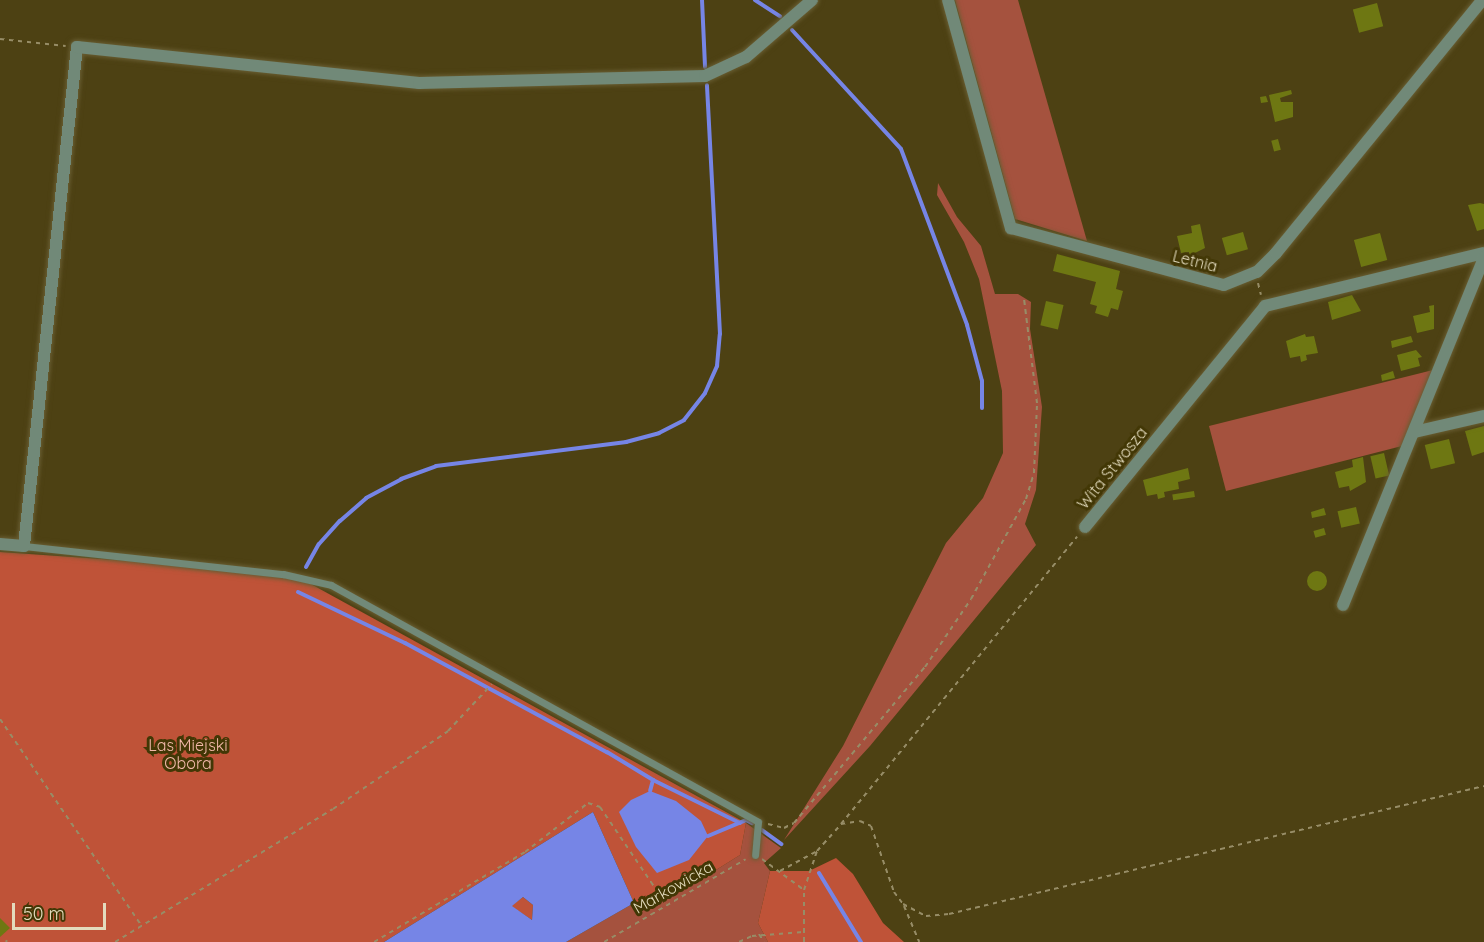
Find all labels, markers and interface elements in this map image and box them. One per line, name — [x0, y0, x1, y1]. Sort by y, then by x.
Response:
street label: Letnia — [1171, 246, 1219, 276]
street label: Wita Stwosza — [1073, 423, 1151, 513]
park label: Las Miejski Obora — [148, 735, 228, 773]
street label: Markowicka — [630, 856, 716, 918]
scale bar — [15, 891, 110, 929]
text: 50 m — [23, 902, 65, 925]

